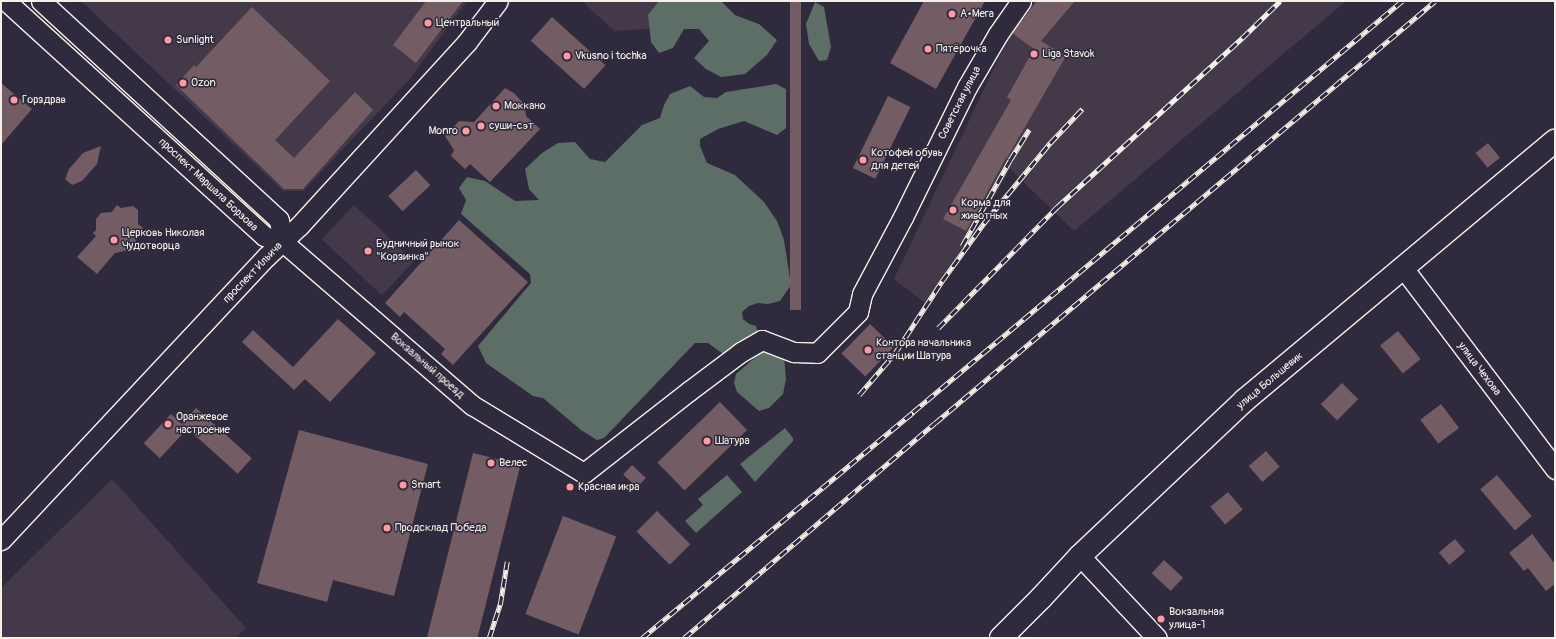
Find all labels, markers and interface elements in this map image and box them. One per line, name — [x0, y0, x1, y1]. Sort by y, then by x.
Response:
place label: А•Мега — [960, 7, 994, 21]
marker: А•Мега — [947, 9, 957, 19]
place label: Центральный — [436, 16, 499, 30]
marker: Центральный — [423, 18, 433, 28]
place label: Sunlight — [176, 33, 214, 47]
marker: Sunlight — [163, 35, 173, 45]
place label: Пятёрочка — [936, 42, 987, 56]
marker: Пятёрочка — [923, 44, 933, 54]
place label: Liga Stavok — [1042, 47, 1095, 61]
place label: Vkusno i tochka — [575, 49, 646, 63]
marker: Liga Stavok — [1029, 49, 1039, 59]
marker: Vkusno i tochka — [562, 51, 572, 61]
street label: Советская улица — [936, 64, 984, 142]
place label: Ozon — [191, 76, 216, 90]
marker: Ozon — [178, 78, 188, 88]
place label: Горздрав — [22, 93, 66, 107]
marker: Горздрав — [9, 95, 19, 105]
place label: Моккано — [504, 99, 546, 113]
marker: Моккано — [491, 101, 501, 111]
place label: суши-сэт — [489, 119, 534, 133]
marker: суши-сэт — [476, 121, 486, 131]
place label: Monro — [428, 124, 458, 138]
marker: Monro — [461, 126, 471, 136]
street label: проспект Маршала Борзова — [156, 136, 260, 234]
place label: Котофей обувь для детей — [871, 147, 943, 173]
marker: Котофей обувь для детей — [858, 155, 868, 165]
place label: Корма для животных — [961, 197, 1011, 223]
marker: Корма для животных — [948, 205, 958, 215]
place label: Церковь Николая Чудотворца — [122, 227, 204, 253]
marker: Церковь Николая Чудотворца — [109, 235, 119, 245]
place label: Будничный рынок "Корзинка" — [376, 238, 459, 264]
street label: проспект Ильича — [221, 240, 285, 306]
marker: Будничный рынок "Корзинка" — [363, 246, 373, 256]
street label: Вокзальный проезд — [387, 330, 467, 402]
place label: Контора начальника станции Шатура — [876, 337, 971, 363]
street label: улица Чехова — [1455, 340, 1503, 398]
marker: Контора начальника станции Шатура — [863, 345, 873, 355]
street label: улица Большевик — [1234, 349, 1306, 413]
place label: Оранжевое настроение — [176, 411, 230, 437]
marker: Оранжевое настроение — [163, 419, 173, 429]
place label: Шатура — [715, 434, 750, 448]
marker: Шатура — [702, 436, 712, 446]
place label: Велес — [499, 456, 527, 470]
marker: Велес — [486, 458, 496, 468]
place label: Smart — [411, 478, 441, 492]
marker: Smart — [398, 480, 408, 490]
place label: Красная икра — [578, 480, 639, 494]
marker: Красная икра — [565, 482, 575, 492]
place label: Продсклад Победа — [395, 521, 486, 535]
marker: Продсклад Победа — [382, 523, 392, 533]
place label: Вокзальная улица-1 — [1169, 606, 1224, 632]
marker: Вокзальная улица-1 — [1156, 614, 1166, 624]

